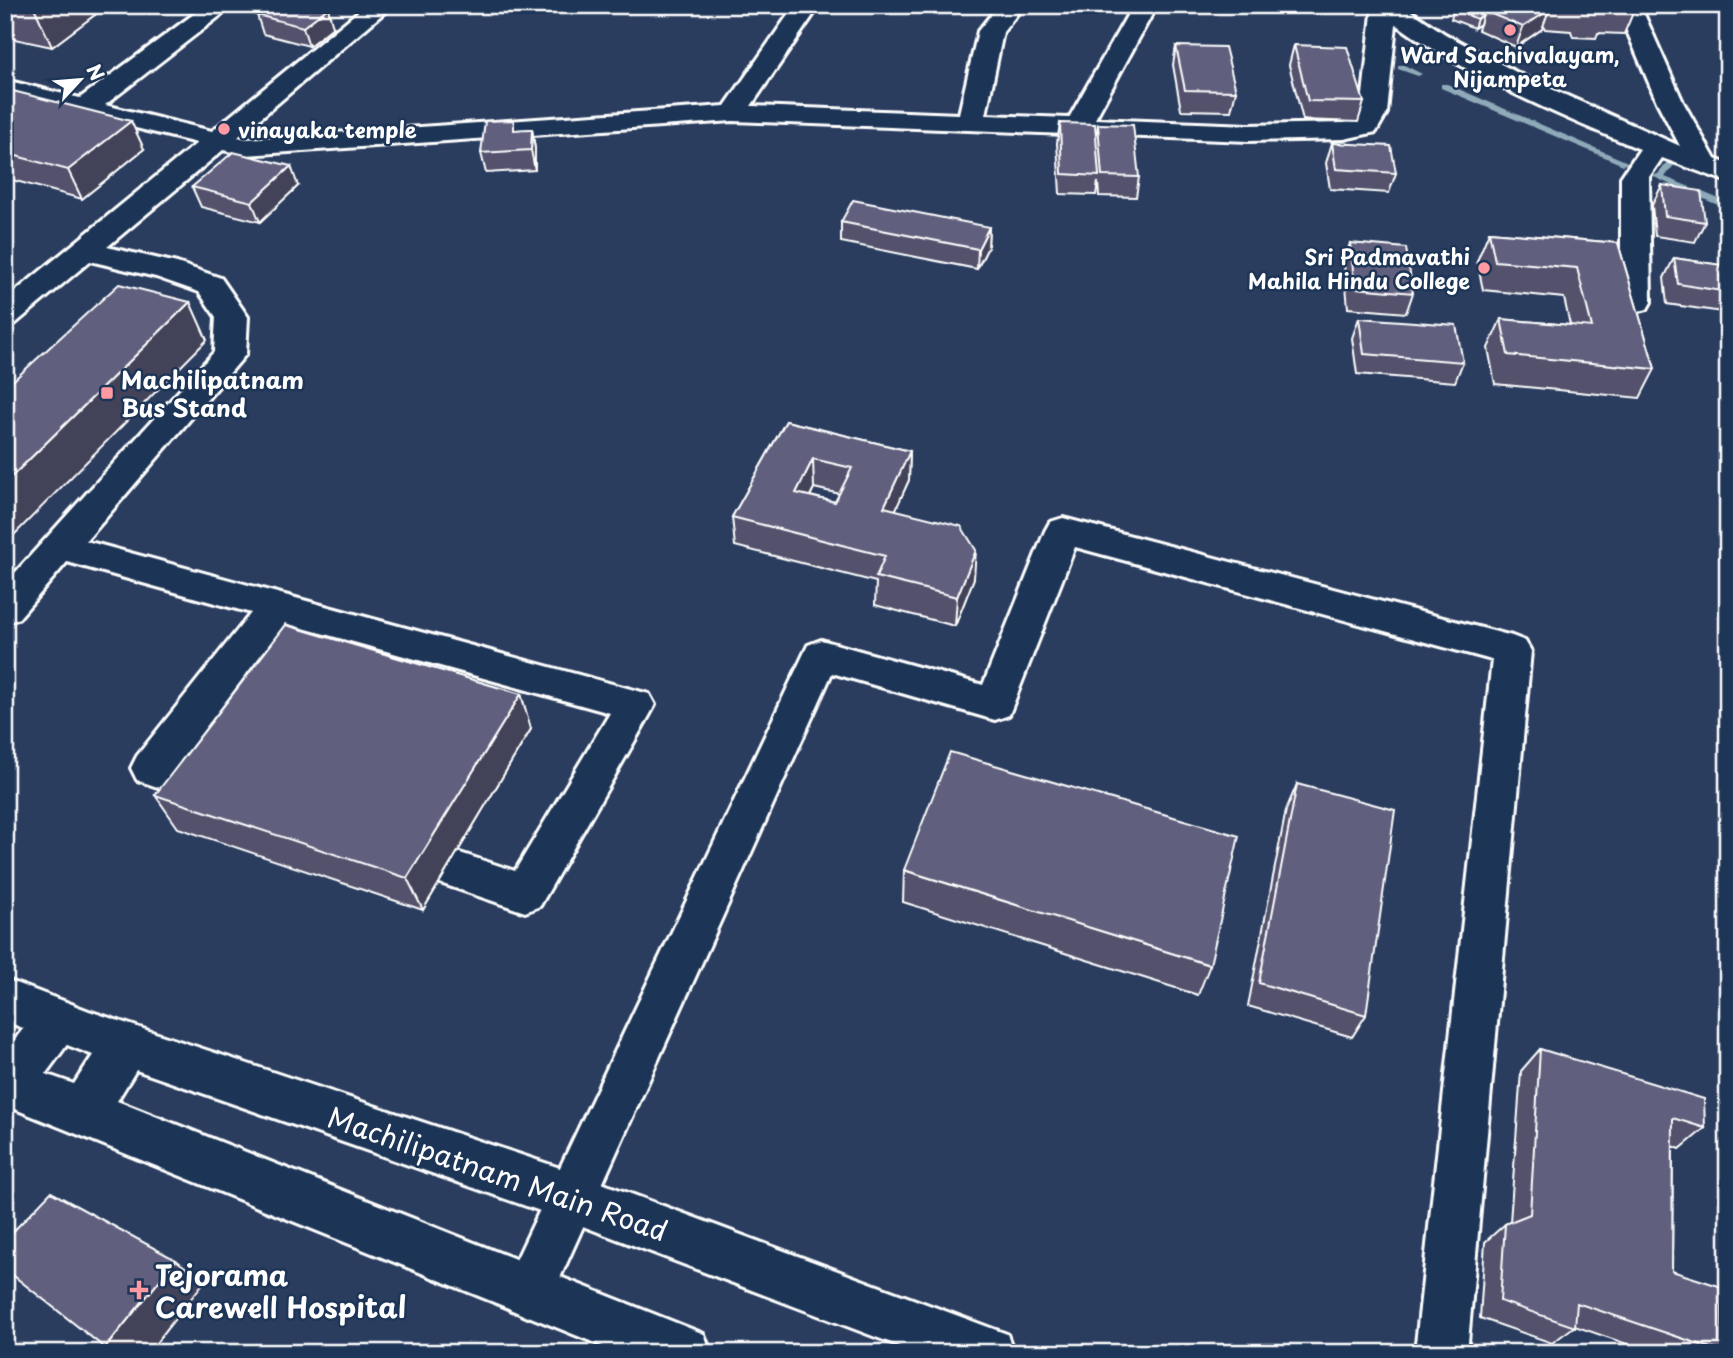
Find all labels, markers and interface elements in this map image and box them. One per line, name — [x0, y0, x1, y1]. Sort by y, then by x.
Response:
marker: Ward Sachivalayam, Nijampeta — [1502, 22, 1518, 38]
place label: Ward Sachivalayam, Nijampeta — [1400, 38, 1620, 94]
north arrow — [46, 46, 116, 116]
text: N — [80, 59, 112, 85]
place label: vinayaka temple — [238, 113, 417, 145]
marker: vinayaka temple — [216, 121, 232, 137]
place label: Sri Padmavathi Mahila Hindu College — [1248, 240, 1470, 296]
marker: Sri Padmavathi Mahila Hindu College — [1476, 260, 1492, 276]
place label: Machilipatnam Bus Stand — [121, 361, 304, 425]
marker: Machilipatnam Bus Stand — [99, 385, 115, 401]
street label: Machilipatnam Main Road — [322, 1095, 674, 1251]
place label: Tejorama Carewell Hospital — [155, 1253, 406, 1328]
marker: Tejorama Carewell Hospital — [129, 1280, 149, 1300]

